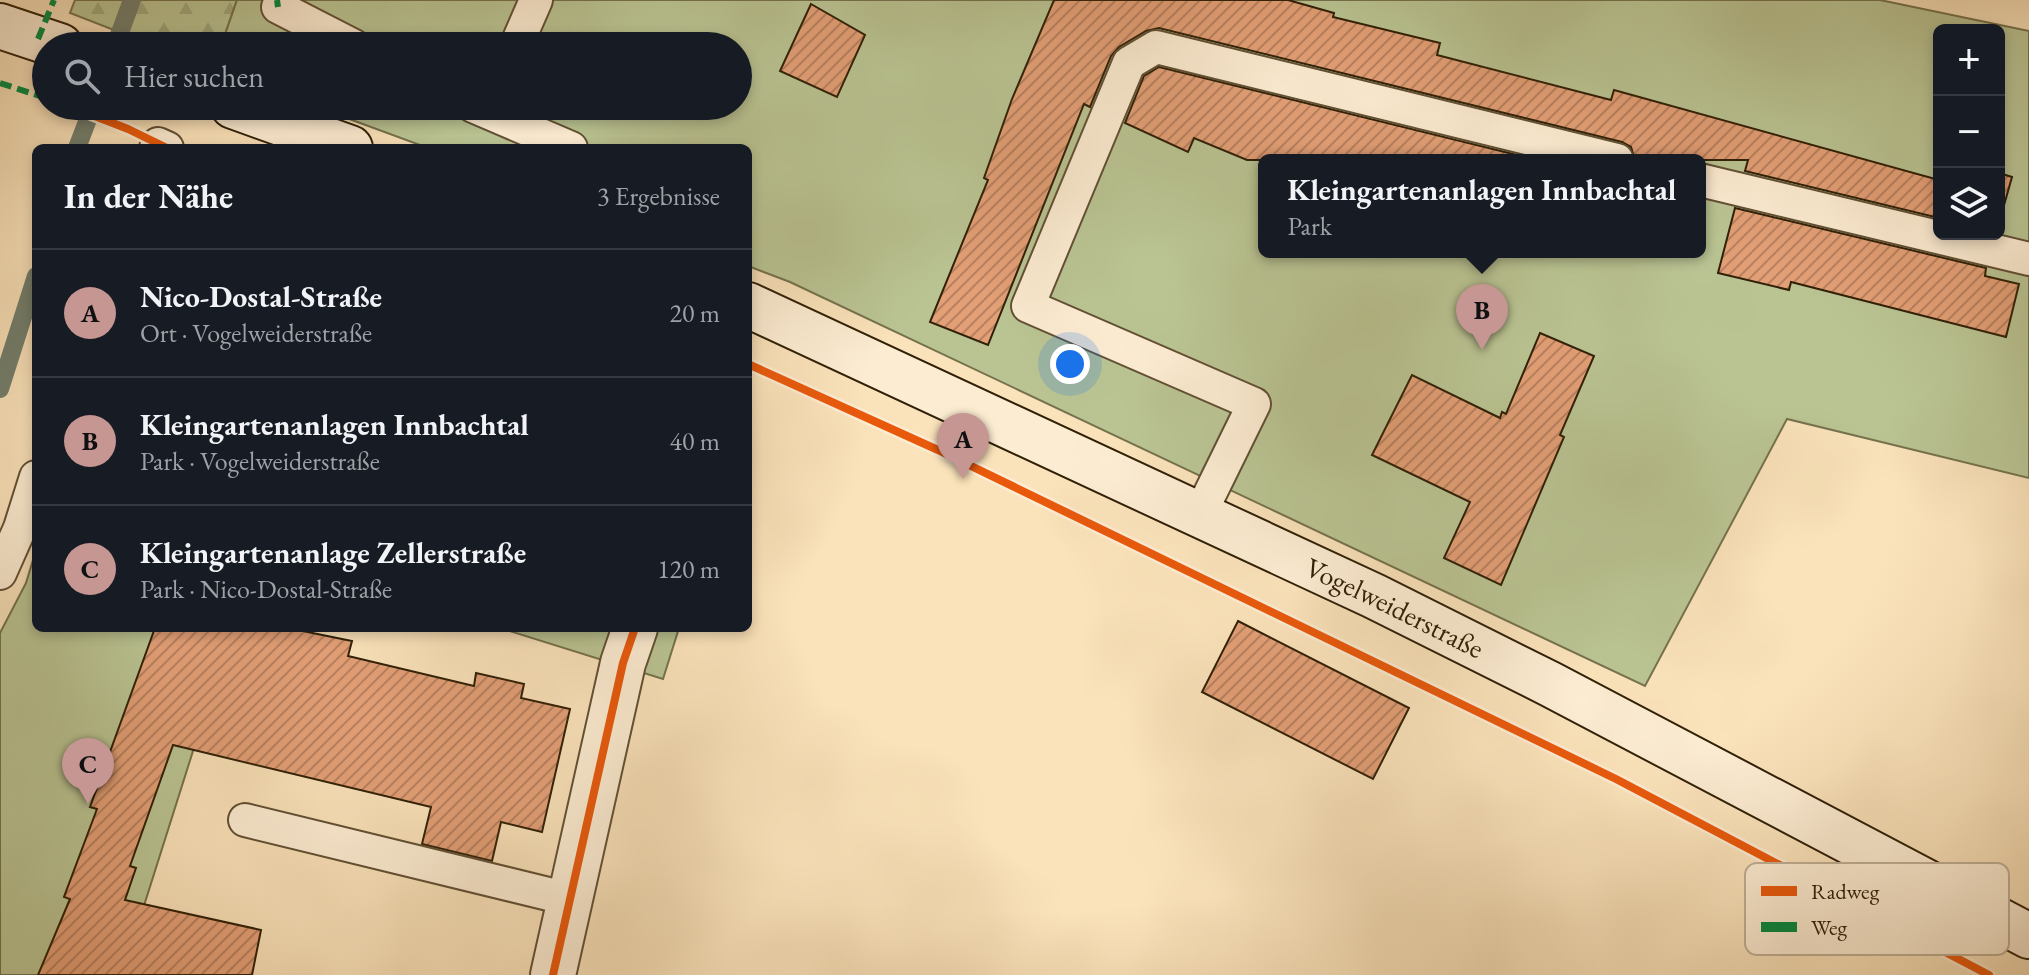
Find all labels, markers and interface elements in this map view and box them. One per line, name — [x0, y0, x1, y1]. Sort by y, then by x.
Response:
map controls — [1933, 24, 2005, 240]
button: + — [1933, 24, 2005, 96]
search box — [32, 32, 752, 120]
icon: search — [60, 54, 104, 98]
text: Hier suchen — [124, 57, 264, 96]
button: − — [1933, 96, 2005, 168]
popup — [1258, 154, 1706, 258]
button: layers — [1933, 168, 2005, 240]
text: Kleingartenanlagen Innbachtal — [1288, 170, 1676, 209]
text: In der Nähe — [64, 174, 233, 218]
text: 3 Ergebnisse — [597, 179, 720, 213]
text: Park — [1288, 209, 1332, 243]
text: Nico-Dostal-Straße — [140, 277, 382, 316]
pin: B — [1456, 284, 1508, 350]
text: A — [81, 296, 99, 330]
text: 20 m — [670, 296, 720, 330]
text: Ort · Vogelweiderstraße — [140, 316, 372, 350]
your location — [1050, 344, 1090, 384]
text: Kleingartenanlagen Innbachtal — [140, 405, 529, 444]
pin: A — [937, 413, 989, 479]
text: B — [82, 424, 98, 458]
text: 40 m — [670, 424, 720, 458]
text: Park · Vogelweiderstraße — [140, 444, 380, 478]
text: Kleingartenanlage Zellerstraße — [140, 533, 526, 572]
street label: Vogelweiderstraße — [1300, 549, 1490, 666]
text: C — [81, 552, 99, 586]
text: 120 m — [657, 552, 720, 586]
text: Park · Nico-Dostal-Straße — [140, 572, 392, 606]
pin: C — [62, 738, 114, 804]
legend — [1745, 863, 2009, 955]
text: Radweg — [1811, 877, 1880, 906]
text: Weg — [1811, 913, 1848, 942]

